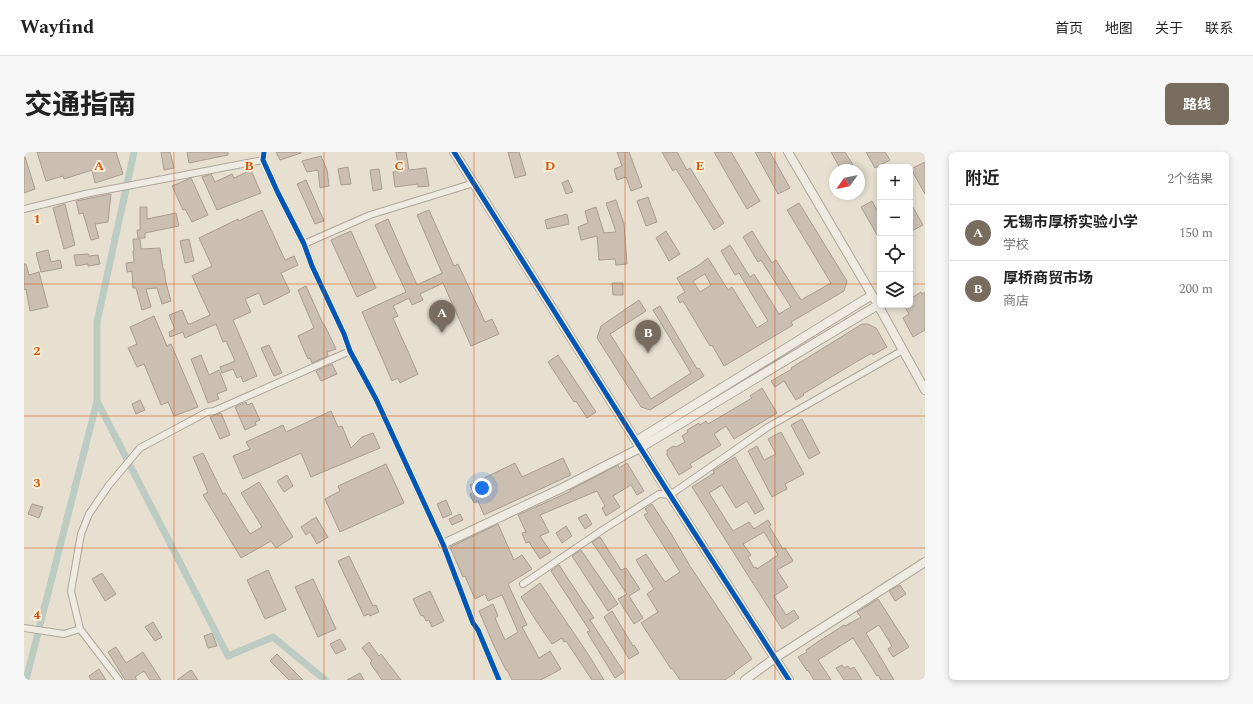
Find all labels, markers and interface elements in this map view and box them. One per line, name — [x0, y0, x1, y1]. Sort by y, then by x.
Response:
text: Wayfind — [20, 13, 94, 42]
text: 首页 — [1055, 18, 1083, 39]
text: 地图 — [1105, 18, 1133, 39]
text: 关于 — [1155, 18, 1183, 39]
text: 联系 — [1205, 18, 1233, 39]
button: 路线 — [1165, 83, 1229, 125]
text: 交通指南 — [24, 84, 136, 127]
text: A — [94, 156, 104, 176]
text: B — [244, 156, 254, 176]
text: C — [394, 156, 404, 176]
text: D — [545, 156, 555, 176]
text: E — [696, 156, 705, 176]
north arrow — [829, 164, 865, 200]
map controls — [877, 164, 913, 308]
button: + — [877, 164, 913, 200]
text: 附近 — [965, 166, 999, 192]
text: 2个结果 — [1167, 169, 1213, 189]
button: − — [877, 200, 913, 236]
text: 1 — [33, 209, 41, 229]
text: 无锡市厚桥实验小学 — [1003, 211, 1138, 234]
text: A — [973, 223, 983, 243]
text: 150 m — [1179, 223, 1213, 243]
text: 学校 — [1003, 235, 1029, 255]
button: locate — [877, 236, 913, 272]
text: 厚桥商贸市场 — [1003, 267, 1093, 290]
button: layers — [877, 272, 913, 308]
text: B — [973, 279, 983, 299]
text: 200 m — [1179, 279, 1213, 299]
text: 商店 — [1003, 291, 1029, 311]
pin: A — [429, 300, 455, 333]
pin: B — [635, 320, 661, 353]
text: 2 — [33, 341, 41, 361]
text: 3 — [33, 473, 41, 493]
your location — [472, 478, 492, 498]
text: 4 — [33, 605, 41, 625]

